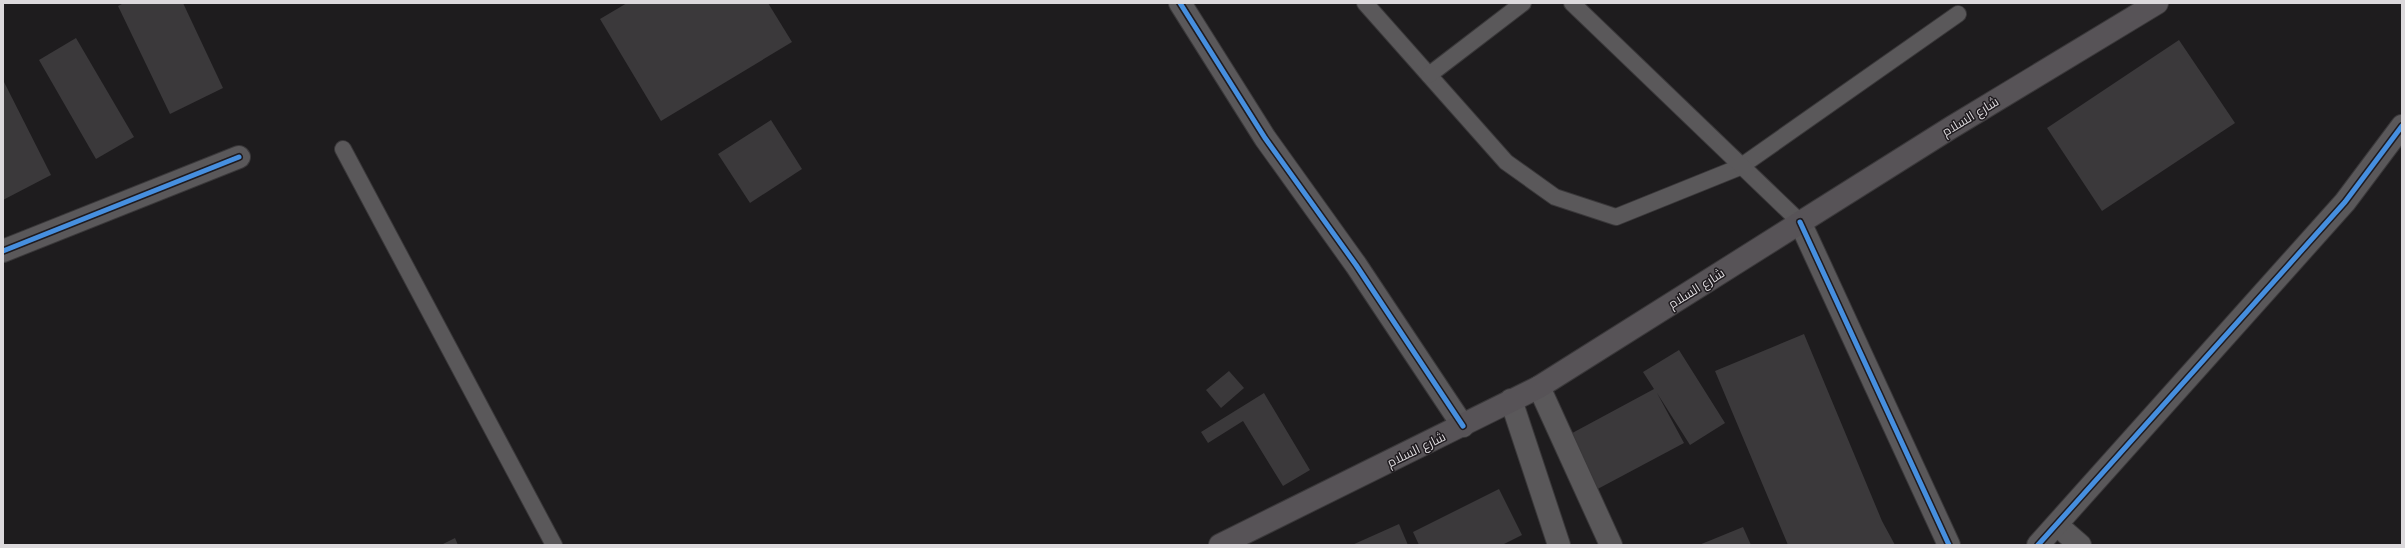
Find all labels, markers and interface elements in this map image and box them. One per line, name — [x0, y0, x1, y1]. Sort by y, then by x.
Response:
street label: شارع السلام — [1939, 94, 2002, 141]
street label: شارع السلام — [1665, 265, 1728, 313]
street label: شارع السلام — [1384, 429, 1449, 472]

